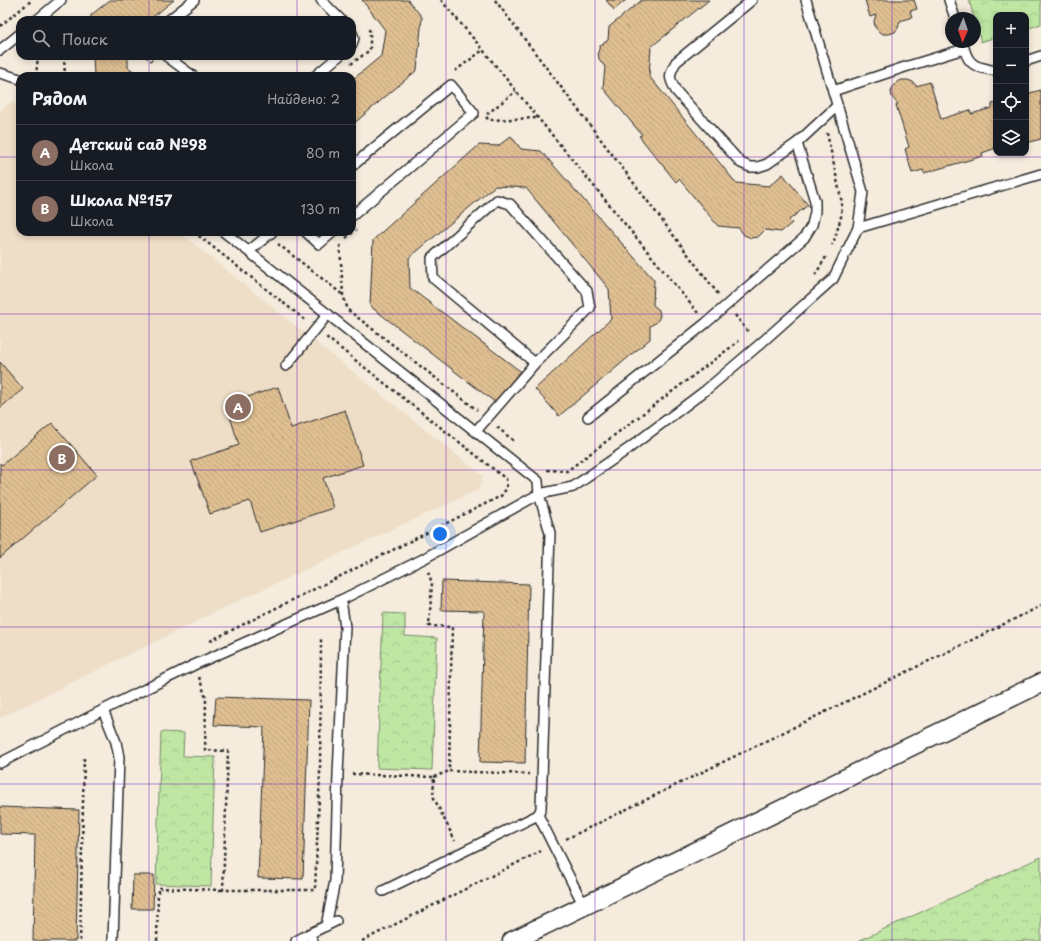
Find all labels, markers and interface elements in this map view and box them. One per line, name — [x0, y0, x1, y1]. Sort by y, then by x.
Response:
north arrow — [945, 12, 981, 48]
map controls — [993, 12, 1029, 156]
button: + — [993, 12, 1029, 48]
search box — [16, 16, 356, 60]
icon: search — [30, 27, 52, 49]
text: Поиск — [62, 27, 108, 50]
button: − — [993, 48, 1029, 84]
button: locate — [993, 84, 1029, 120]
text: Рядом — [32, 85, 87, 111]
text: Найдено: 2 — [267, 89, 340, 108]
button: layers — [993, 120, 1029, 156]
text: Детский сад №98 — [70, 132, 207, 155]
text: A — [40, 143, 50, 162]
text: 80 m — [306, 143, 340, 162]
text: Школа — [70, 155, 114, 174]
text: Школа №157 — [70, 188, 172, 211]
text: B — [41, 199, 49, 218]
text: 130 m — [301, 199, 340, 218]
text: Школа — [70, 211, 114, 230]
pin: A — [225, 392, 251, 422]
pin: B — [49, 443, 75, 473]
your location — [430, 524, 450, 544]

